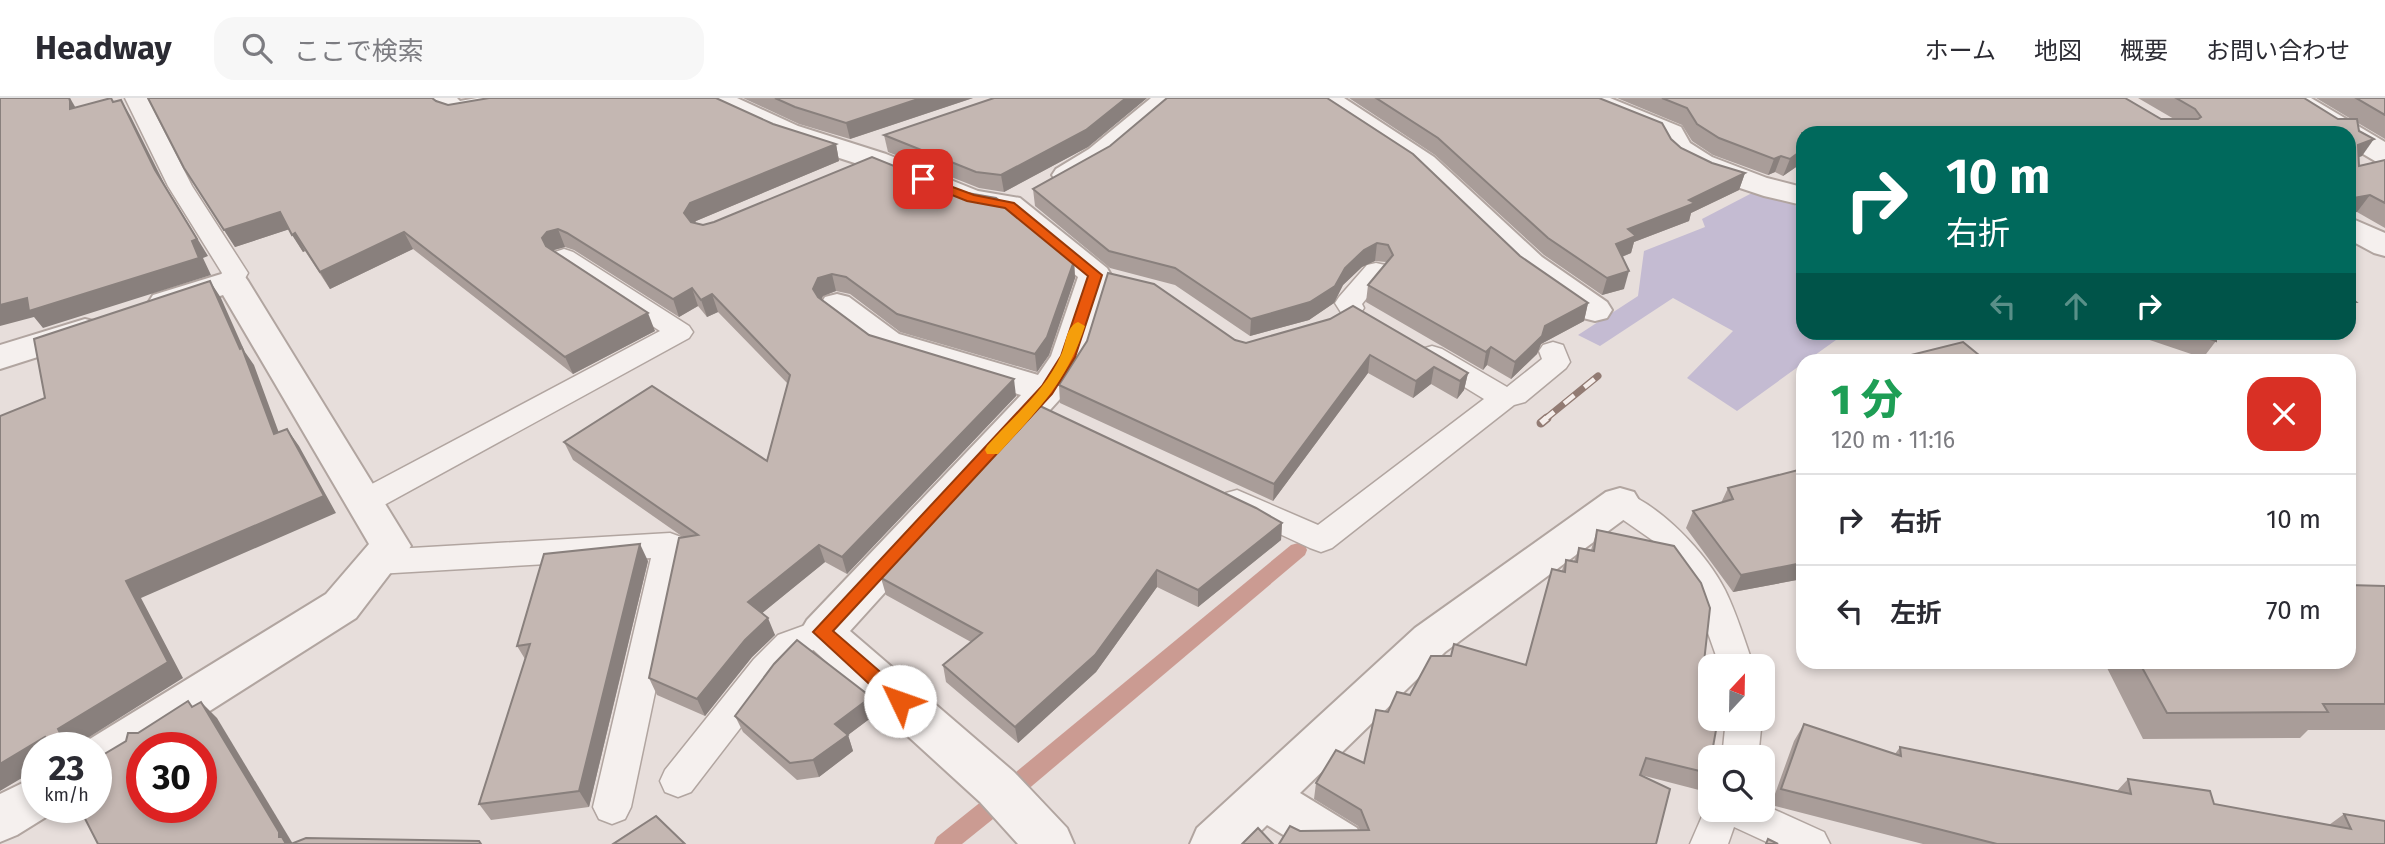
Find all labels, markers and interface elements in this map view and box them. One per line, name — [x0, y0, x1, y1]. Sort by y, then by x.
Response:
search box — [214, 17, 704, 80]
text: Headway — [35, 28, 172, 68]
icon: search — [238, 29, 276, 67]
text: ここで検索 — [294, 36, 424, 67]
text: ホーム — [1925, 37, 1996, 65]
text: 地図 — [2034, 37, 2082, 65]
text: 概要 — [2120, 37, 2168, 65]
text: お問い合わせ — [2206, 37, 2350, 65]
text: 10 m — [1946, 147, 2050, 206]
pin — [893, 149, 953, 209]
icon: right — [1831, 154, 1922, 245]
icon: arrive — [904, 160, 942, 198]
text: 右折 — [1946, 214, 2010, 252]
icon: left — [1984, 287, 2022, 325]
icon: ahead — [2057, 287, 2095, 325]
icon: right — [2130, 287, 2168, 325]
text: 1 分 — [1831, 375, 1902, 425]
button: close — [2247, 377, 2321, 451]
text: 120 m · 11:16 — [1831, 426, 1955, 454]
icon: right — [1831, 501, 1869, 539]
text: 10 m — [2266, 504, 2321, 535]
text: 右折 — [1890, 507, 1942, 538]
icon: left — [1831, 592, 1869, 630]
text: 70 m — [2266, 595, 2321, 626]
text: 左折 — [1890, 598, 1942, 629]
north arrow — [1698, 654, 1774, 732]
map controls — [1698, 654, 1775, 822]
position arrow — [863, 664, 937, 738]
speed limit sign: 30 — [126, 732, 217, 823]
button: search — [1698, 745, 1775, 822]
text: 23 — [48, 747, 85, 789]
text: km/h — [44, 784, 89, 806]

